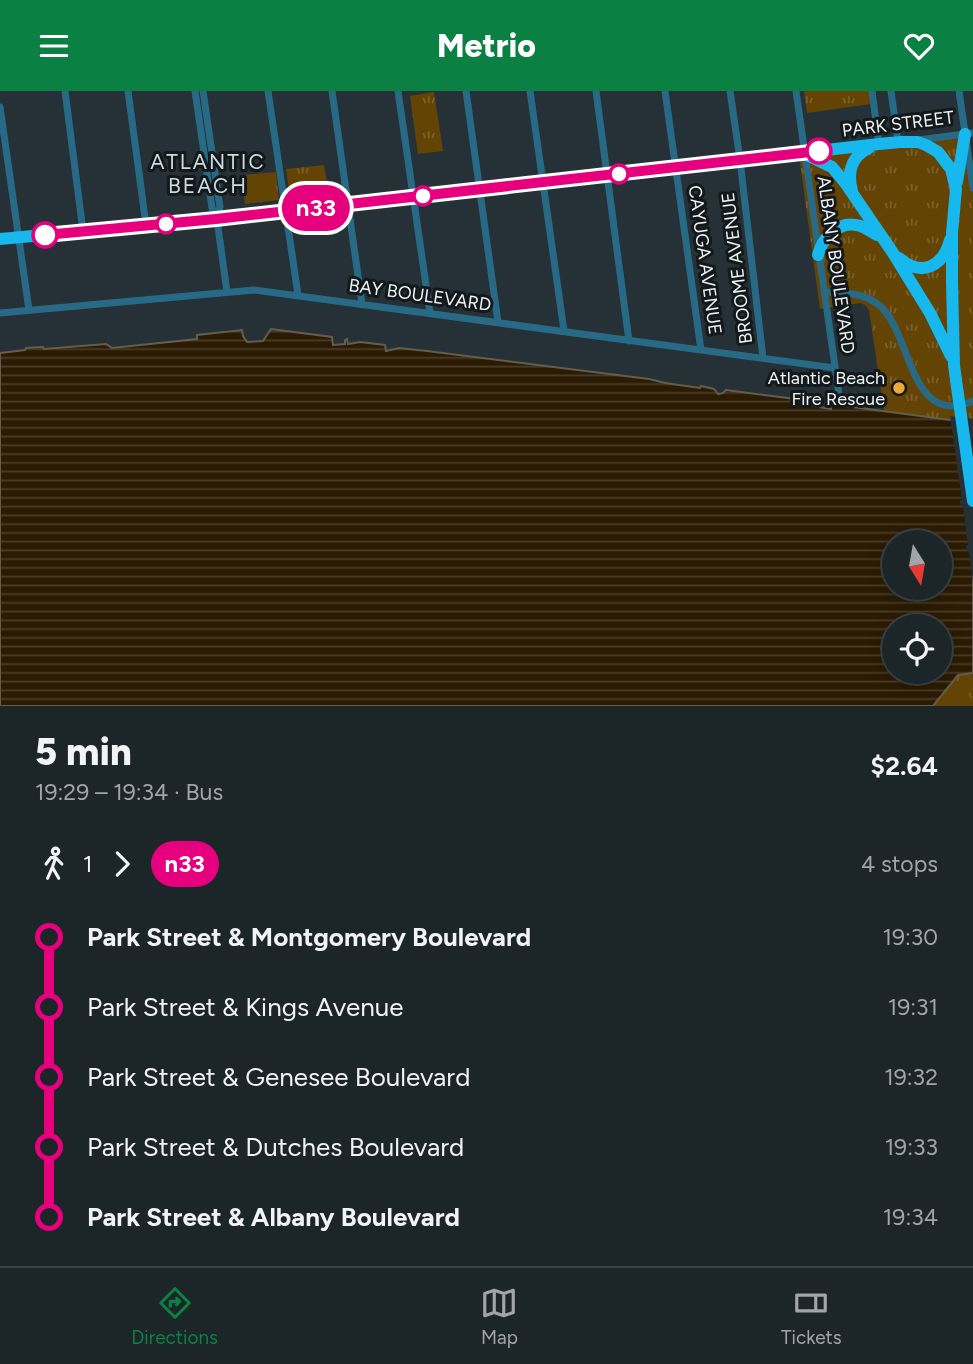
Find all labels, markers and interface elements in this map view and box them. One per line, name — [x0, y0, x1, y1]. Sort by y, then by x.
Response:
icon: menu — [35, 27, 73, 65]
text: Metrio — [437, 27, 536, 65]
icon: heart — [900, 27, 938, 65]
street label: PARK STREET — [841, 106, 955, 142]
unlabelled marker — [806, 138, 832, 164]
district label: ATLANTIC BEACH — [150, 149, 266, 198]
unlabelled marker — [609, 164, 629, 184]
street label: ALBANY BOULEVARD — [813, 175, 859, 355]
street label: CAYUGA AVENUE — [684, 184, 726, 336]
line badge: n33 — [276, 185, 356, 231]
unlabelled marker — [413, 186, 433, 206]
street label: BROOME AVENUE — [717, 191, 757, 345]
text: n33 — [296, 193, 336, 222]
unlabelled marker — [156, 214, 176, 234]
unlabelled marker — [32, 222, 58, 248]
street label: BAY BOULEVARD — [347, 274, 493, 316]
place label: Atlantic Beach Fire Rescue — [768, 367, 885, 410]
marker: Atlantic Beach Fire Rescue — [891, 380, 907, 396]
north arrow — [882, 530, 952, 600]
map controls — [882, 530, 952, 684]
button: locate — [882, 614, 952, 684]
text: 5 min — [35, 729, 132, 775]
text: $2.64 — [871, 750, 938, 782]
text: 19:29 – 19:34 · Bus — [35, 778, 223, 806]
icon: walk — [35, 845, 73, 883]
icon: forward — [103, 845, 141, 883]
text: n33 — [165, 849, 205, 878]
text: 1 — [83, 850, 93, 878]
text: 4 stops — [861, 850, 938, 878]
text: Park Street & Montgomery Boulevard — [87, 921, 531, 953]
text: 19:30 — [882, 923, 938, 951]
text: Park Street & Kings Avenue — [87, 991, 403, 1023]
text: 19:31 — [888, 993, 938, 1021]
text: Park Street & Genesee Boulevard — [87, 1061, 470, 1093]
text: 19:32 — [884, 1063, 938, 1091]
text: Park Street & Dutches Boulevard — [87, 1131, 464, 1163]
text: 19:33 — [885, 1133, 938, 1161]
text: Park Street & Albany Boulevard — [87, 1201, 460, 1233]
text: 19:34 — [883, 1203, 938, 1231]
tab: Directions — [131, 1284, 218, 1349]
tab: Map — [480, 1284, 518, 1349]
tab: Tickets — [781, 1284, 842, 1349]

